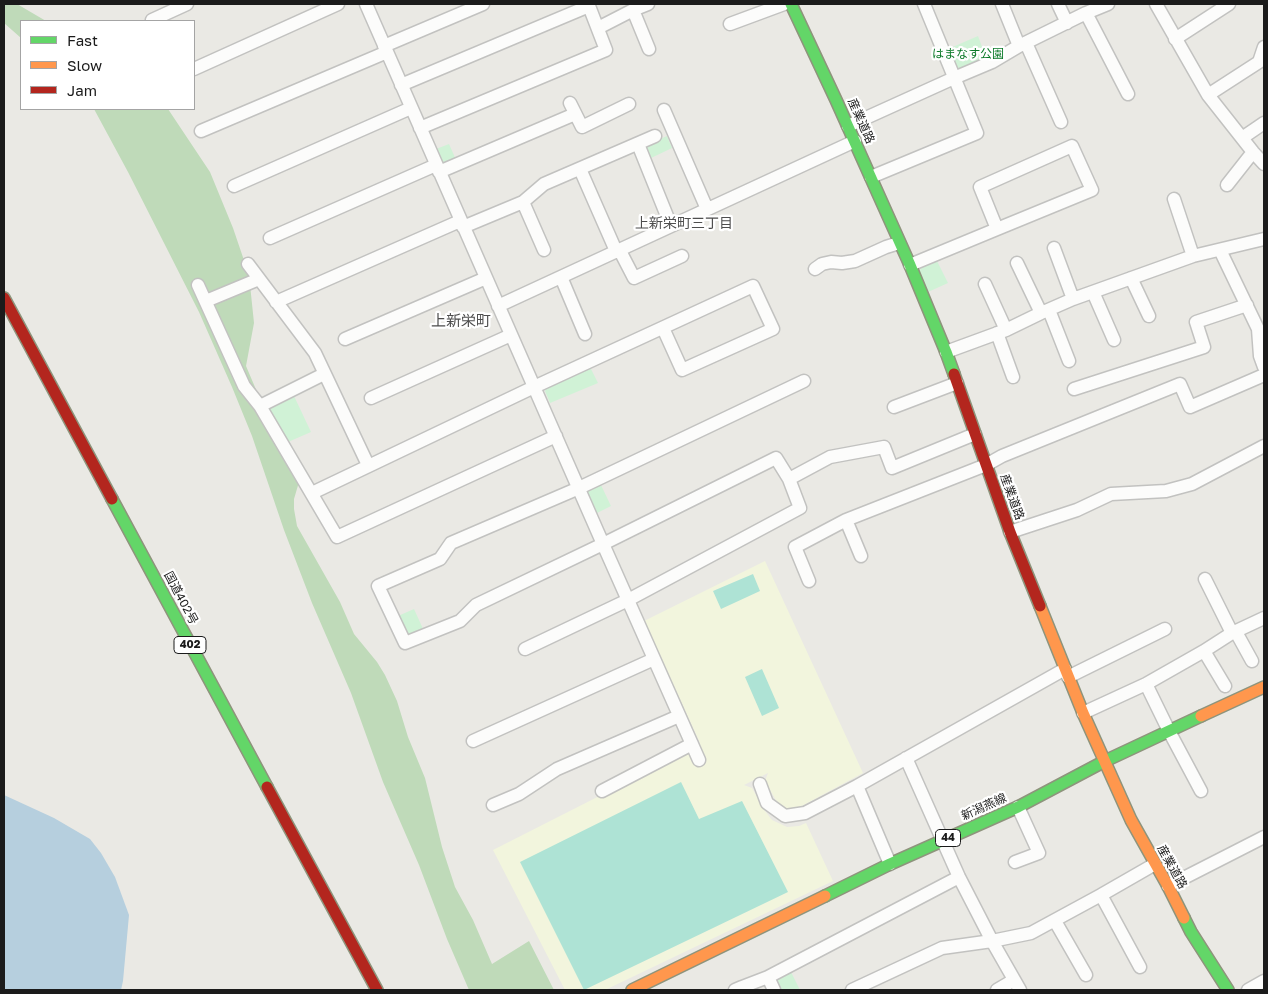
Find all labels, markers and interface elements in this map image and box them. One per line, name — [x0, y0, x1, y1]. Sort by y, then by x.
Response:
legend — [20, 20, 195, 110]
text: Fast — [67, 31, 98, 49]
park label: はまなす公園 — [932, 47, 1004, 61]
text: Slow — [67, 56, 102, 74]
text: Jam — [67, 81, 97, 99]
street label: 産業道路 — [845, 96, 877, 146]
district label: 上新栄町三丁目 — [635, 216, 733, 232]
district label: 上新栄町 — [431, 312, 491, 330]
street label: 産業道路 — [997, 472, 1027, 522]
street label: 国道402号 — [161, 569, 201, 627]
road number: 402 — [174, 636, 206, 654]
street label: 新潟燕線 — [959, 791, 1009, 823]
road number: 44 — [936, 830, 960, 846]
street label: 産業道路 — [1154, 843, 1190, 891]

